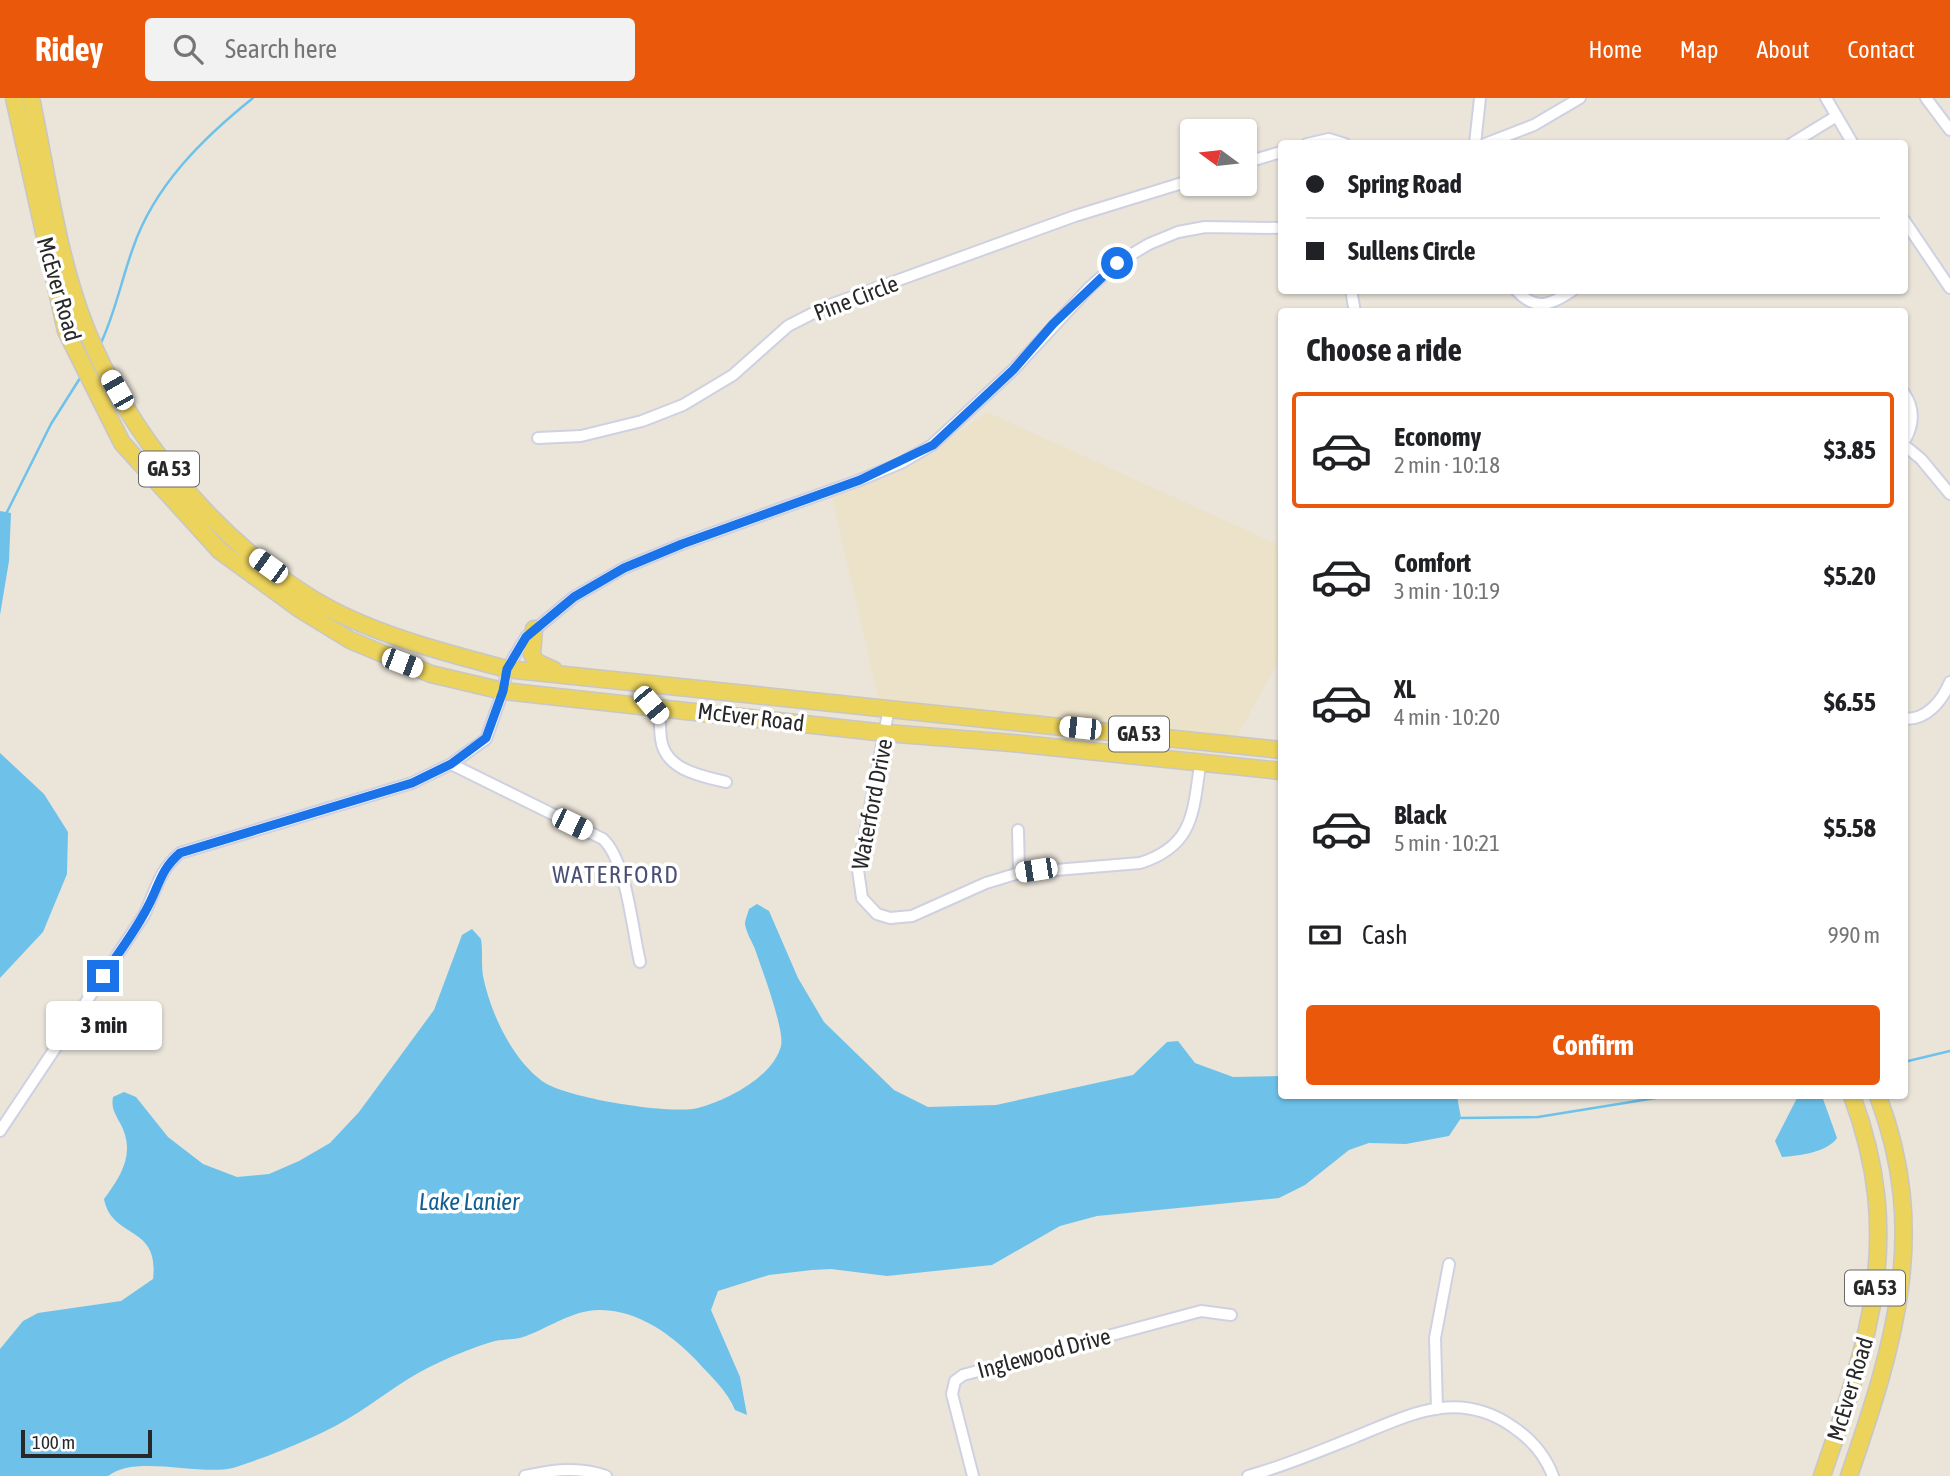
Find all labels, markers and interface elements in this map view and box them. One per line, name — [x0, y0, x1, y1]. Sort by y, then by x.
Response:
search box — [145, 18, 635, 81]
text: Ridey — [35, 30, 103, 68]
icon: search — [169, 30, 207, 68]
text: Search here — [225, 34, 337, 64]
text: Home — [1588, 36, 1642, 63]
text: Map — [1680, 36, 1718, 63]
text: About — [1756, 36, 1809, 63]
text: Contact — [1847, 36, 1915, 63]
north arrow — [1180, 119, 1256, 196]
map controls — [1180, 119, 1257, 196]
text: Spring Road — [1348, 169, 1462, 199]
street label: McEver Road — [32, 234, 86, 344]
text: Sullens Circle — [1348, 236, 1476, 266]
route start — [1101, 247, 1133, 279]
street label: Pine Circle — [810, 270, 902, 326]
text: Choose a ride — [1306, 331, 1462, 368]
car — [98, 367, 137, 413]
icon: car — [1310, 419, 1373, 482]
text: Economy — [1394, 422, 1481, 452]
text: $3.85 — [1824, 435, 1876, 465]
road number: GA 53 — [139, 452, 199, 486]
text: 2 min · 10:18 — [1394, 452, 1500, 478]
car — [245, 545, 292, 587]
icon: car — [1310, 545, 1373, 608]
text: Comfort — [1394, 548, 1471, 578]
text: $5.20 — [1824, 561, 1876, 591]
text: 3 min · 10:19 — [1394, 578, 1500, 604]
car — [379, 646, 426, 680]
icon: car — [1310, 671, 1373, 734]
text: XL — [1394, 674, 1416, 704]
car — [630, 682, 673, 728]
text: $6.55 — [1824, 687, 1876, 717]
street label: McEver Road — [696, 698, 806, 736]
text: 4 min · 10:20 — [1394, 704, 1500, 730]
car — [1059, 715, 1102, 741]
road number: GA 53 — [1109, 716, 1169, 752]
street label: Waterford Drive — [847, 736, 897, 872]
icon: car — [1310, 797, 1373, 860]
text: Black — [1394, 800, 1446, 830]
car — [549, 805, 596, 843]
text: $5.58 — [1824, 813, 1876, 843]
text: 5 min · 10:21 — [1394, 830, 1500, 856]
car — [1014, 856, 1059, 884]
district label: WATERFORD — [552, 861, 680, 888]
icon: cash — [1306, 916, 1344, 954]
text: Cash — [1362, 920, 1408, 950]
text: 990 m — [1828, 922, 1880, 948]
route end — [87, 960, 119, 992]
callout: 3 min — [45, 1001, 161, 1050]
button: Confirm — [1306, 1005, 1880, 1085]
text: 3 min — [81, 1012, 127, 1038]
water label: Lake Lanier — [419, 1188, 520, 1215]
road number: GA 53 — [1845, 1270, 1905, 1306]
street label: Inglewood Drive — [975, 1323, 1113, 1383]
street label: McEver Road — [1822, 1334, 1878, 1444]
scale bar — [21, 1427, 152, 1459]
text: 100 m — [32, 1431, 75, 1453]

